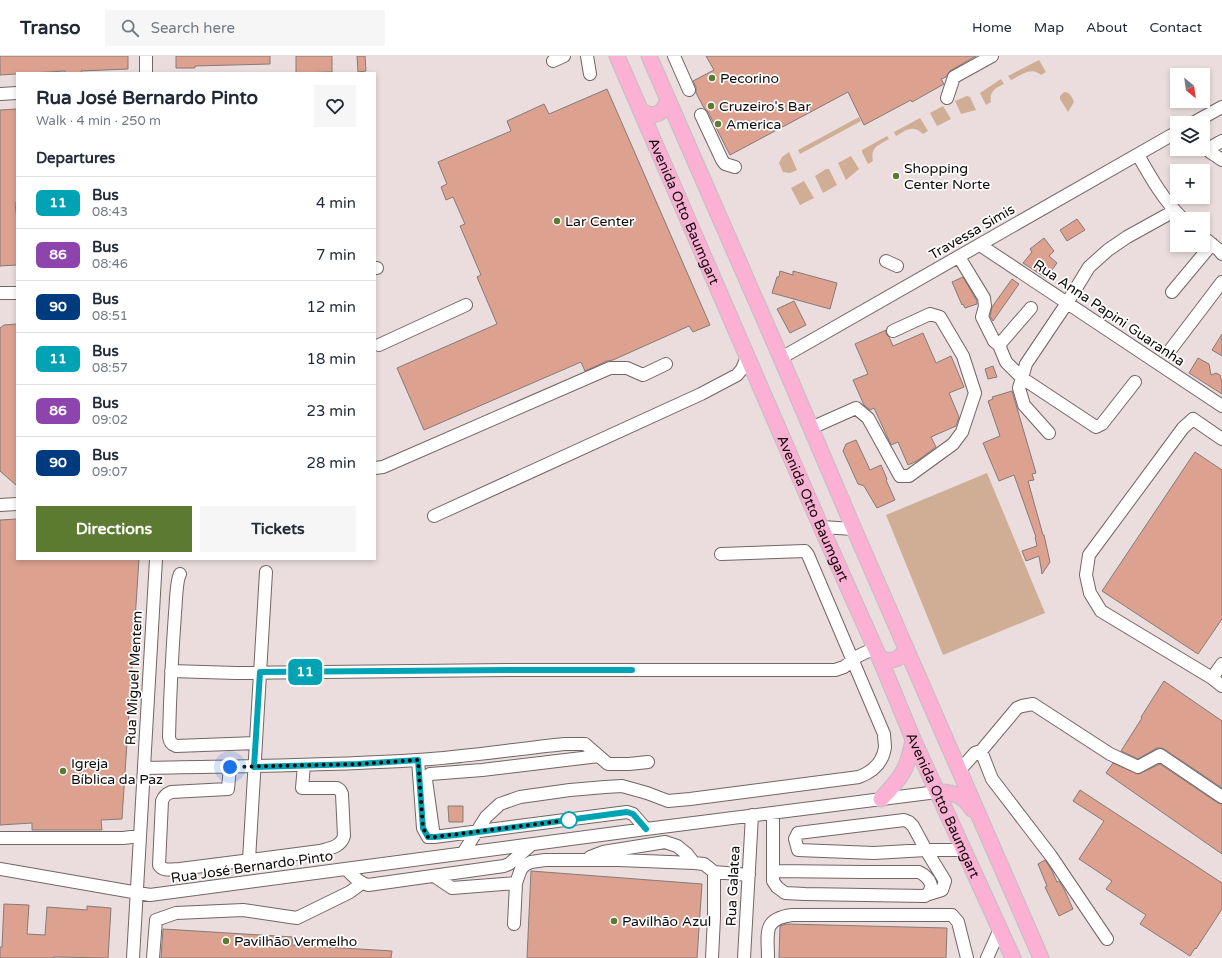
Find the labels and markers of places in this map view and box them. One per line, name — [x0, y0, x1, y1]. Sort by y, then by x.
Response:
place label: Pecorino — [720, 70, 779, 87]
marker: Pecorino — [707, 73, 717, 83]
place label: Cruzeiro's Bar — [719, 98, 811, 115]
marker: Cruzeiro's Bar — [706, 101, 716, 111]
place label: America — [726, 116, 781, 133]
marker: America — [713, 119, 723, 129]
place label: Shopping Center Norte — [904, 160, 990, 193]
marker: Shopping Center Norte — [891, 171, 901, 181]
place label: Lar Center — [565, 213, 635, 230]
marker: Lar Center — [552, 216, 562, 226]
place label: Igreja Bíblica da Paz — [71, 755, 163, 788]
marker: Igreja Bíblica da Paz — [58, 766, 68, 776]
unlabelled marker — [560, 811, 578, 829]
place label: Pavilhão Azul — [622, 913, 711, 930]
marker: Pavilhão Azul — [609, 916, 619, 926]
place label: Pavilhão Vermelho — [234, 933, 357, 950]
marker: Pavilhão Vermelho — [221, 936, 231, 946]

